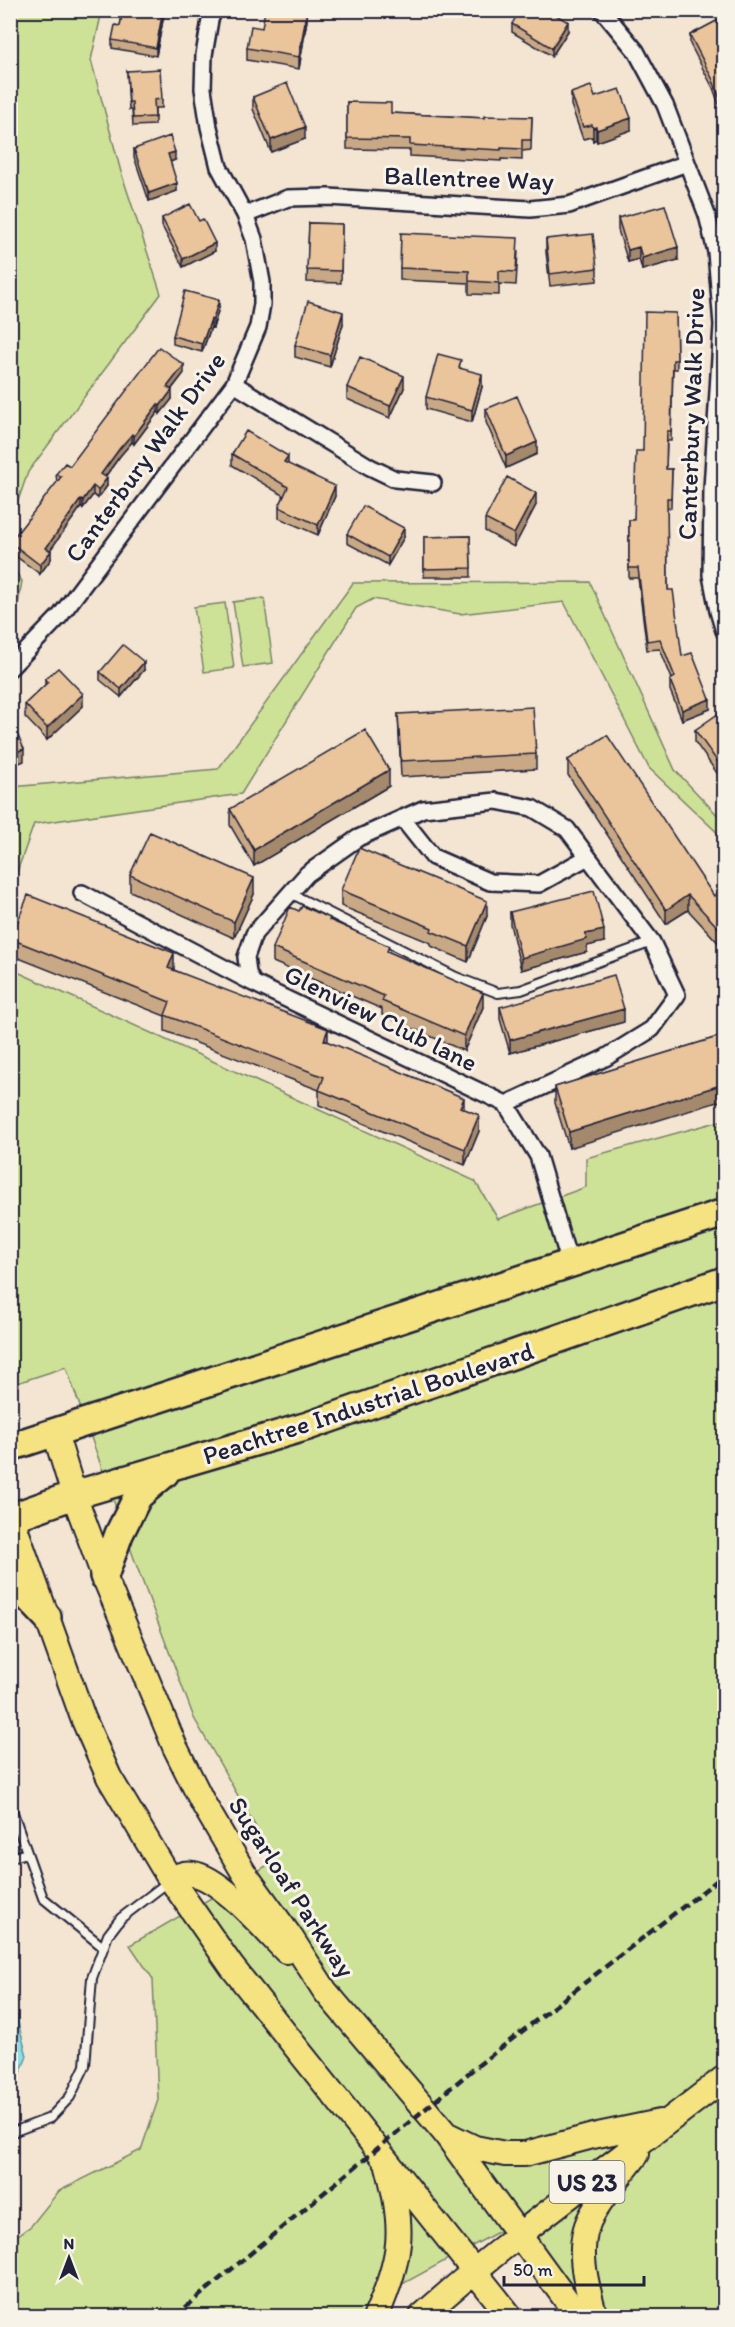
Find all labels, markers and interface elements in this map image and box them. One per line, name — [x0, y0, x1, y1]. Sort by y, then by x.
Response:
street label: Ballentree Way — [384, 159, 554, 197]
street label: Canterbury Walk Drive — [671, 287, 711, 541]
street label: Canterbury Walk Drive — [58, 345, 232, 569]
street label: Glenview Club lane — [279, 957, 483, 1079]
street label: Peachtree Industrial Boulevard — [199, 1334, 537, 1472]
street label: Sugarloaf Parkway — [222, 1791, 362, 1983]
road number: US 23 — [550, 2161, 624, 2203]
north arrow — [39, 2228, 99, 2288]
text: N — [64, 2234, 74, 2253]
scale bar — [504, 2249, 644, 2287]
text: 50 m — [513, 2259, 553, 2281]

